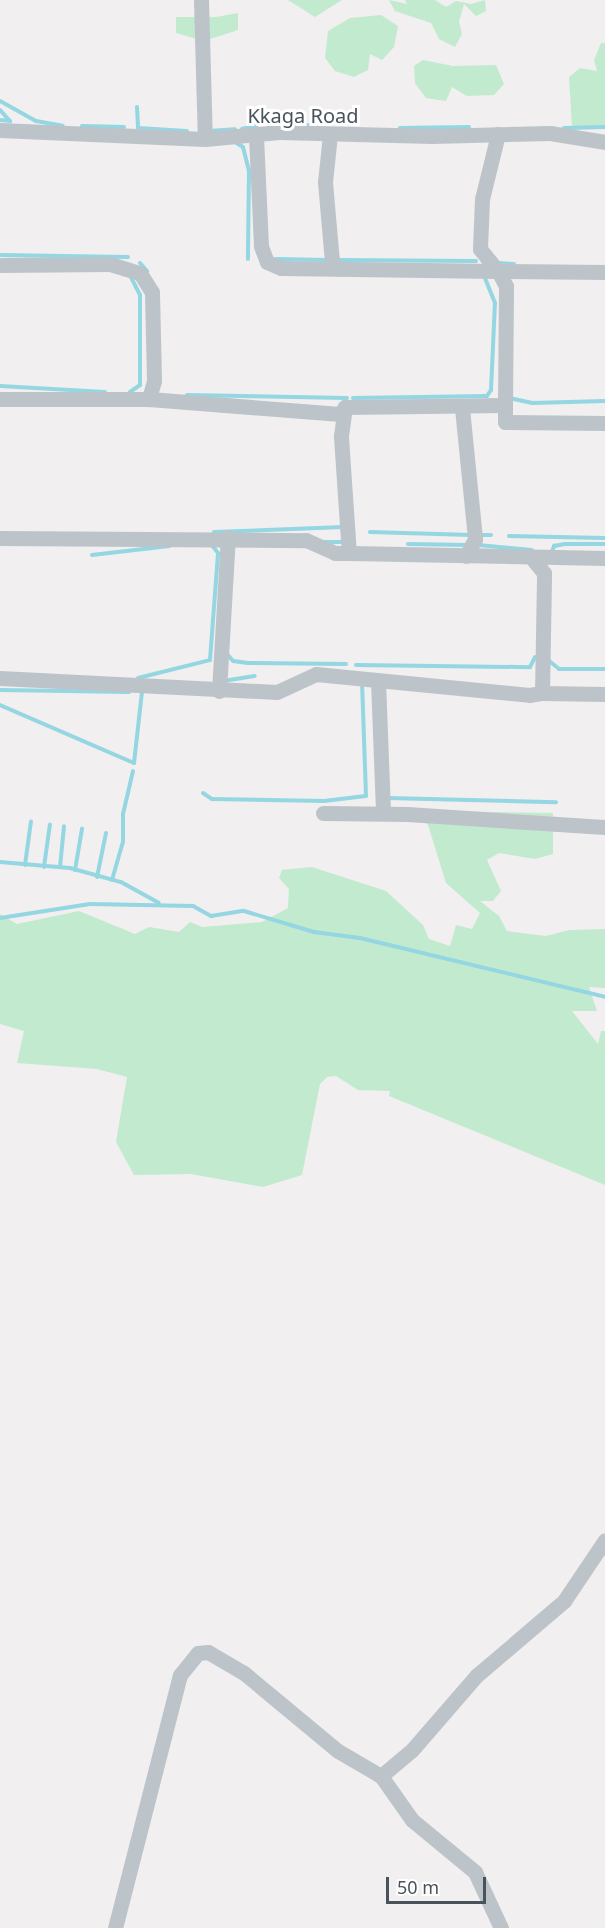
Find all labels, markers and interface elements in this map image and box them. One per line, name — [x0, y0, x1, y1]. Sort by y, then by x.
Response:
street label: Kkaga Road — [247, 103, 359, 127]
scale bar — [389, 1865, 490, 1903]
text: 50 m — [397, 1875, 439, 1899]

